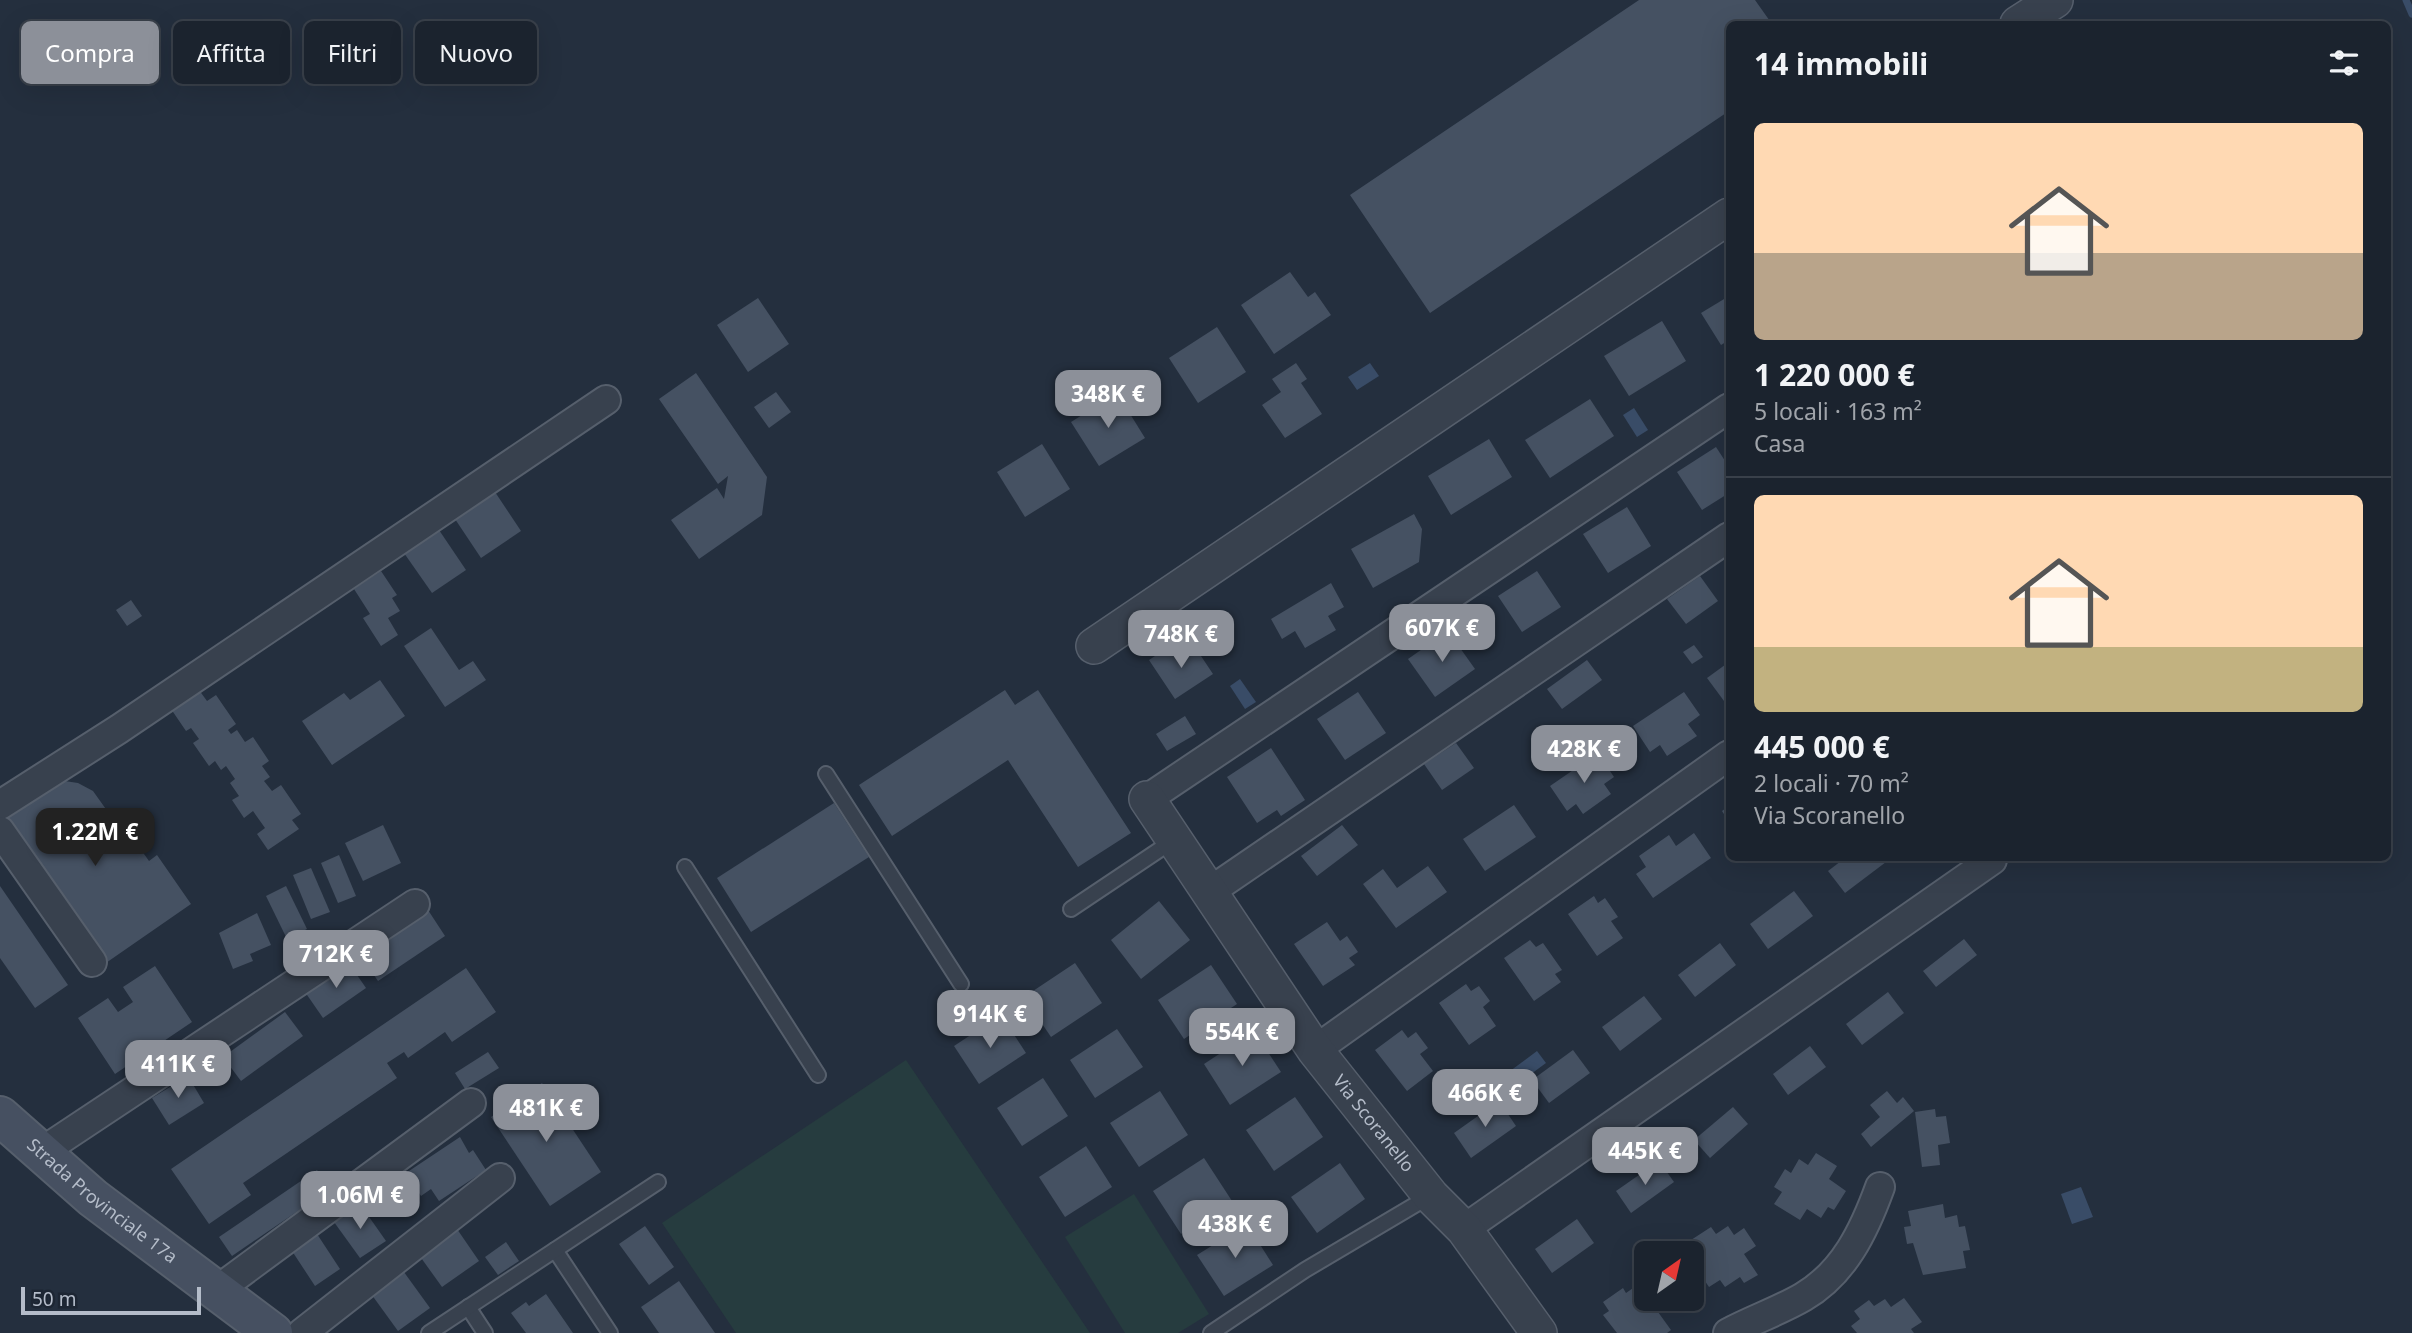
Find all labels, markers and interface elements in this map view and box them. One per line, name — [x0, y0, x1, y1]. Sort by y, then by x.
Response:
chip: Compra — [21, 21, 159, 84]
chip: Affitta — [173, 21, 290, 84]
chip: Filtri — [304, 21, 401, 84]
chip: Nuovo — [415, 21, 537, 84]
text: 14 immobili — [1754, 43, 1928, 84]
icon: filters — [2325, 44, 2363, 82]
icon: home — [1996, 168, 2122, 294]
text: 1 220 000 € — [1754, 354, 1915, 395]
pin: 348K € — [1051, 370, 1165, 430]
text: 348K € — [1071, 377, 1145, 409]
text: 5 locali · 163 m² — [1754, 395, 1922, 427]
text: Casa — [1754, 427, 1805, 459]
icon: home — [1996, 540, 2122, 666]
pin: 607K € — [1385, 604, 1499, 664]
pin: 748K € — [1124, 610, 1238, 670]
text: 607K € — [1405, 611, 1479, 643]
text: 748K € — [1144, 617, 1218, 649]
pin: 428K € — [1527, 726, 1641, 785]
text: 445 000 € — [1754, 726, 1890, 767]
text: 428K € — [1547, 732, 1621, 764]
text: 2 locali · 70 m² — [1754, 767, 1909, 799]
text: Via Scoranello — [1754, 799, 1905, 831]
pin: 1.22M € — [30, 808, 160, 868]
text: 1.22M € — [52, 815, 138, 847]
pin: 712K € — [279, 930, 393, 990]
text: 712K € — [299, 937, 373, 969]
pin: 914K € — [933, 990, 1047, 1050]
text: 914K € — [953, 997, 1027, 1029]
pin: 554K € — [1185, 1009, 1299, 1068]
text: 554K € — [1205, 1015, 1279, 1047]
pin: 411K € — [121, 1040, 235, 1100]
text: 411K € — [141, 1047, 215, 1079]
street label: Via Scoranello — [1328, 1069, 1420, 1177]
pin: 466K € — [1428, 1070, 1542, 1129]
text: 466K € — [1448, 1076, 1522, 1108]
pin: 481K € — [489, 1084, 603, 1144]
text: 481K € — [509, 1091, 583, 1123]
pin: 445K € — [1588, 1128, 1702, 1187]
street label: Strada Provinciale 17a — [23, 1133, 183, 1268]
text: 445K € — [1608, 1134, 1682, 1166]
pin: 1.06M € — [295, 1172, 425, 1231]
text: 1.06M € — [317, 1178, 403, 1210]
pin: 438K € — [1178, 1200, 1292, 1260]
text: 438K € — [1198, 1207, 1272, 1239]
north arrow — [1634, 1241, 1704, 1311]
map controls — [1634, 1241, 1704, 1311]
scale bar — [21, 1284, 201, 1316]
text: 50 m — [32, 1286, 76, 1312]

